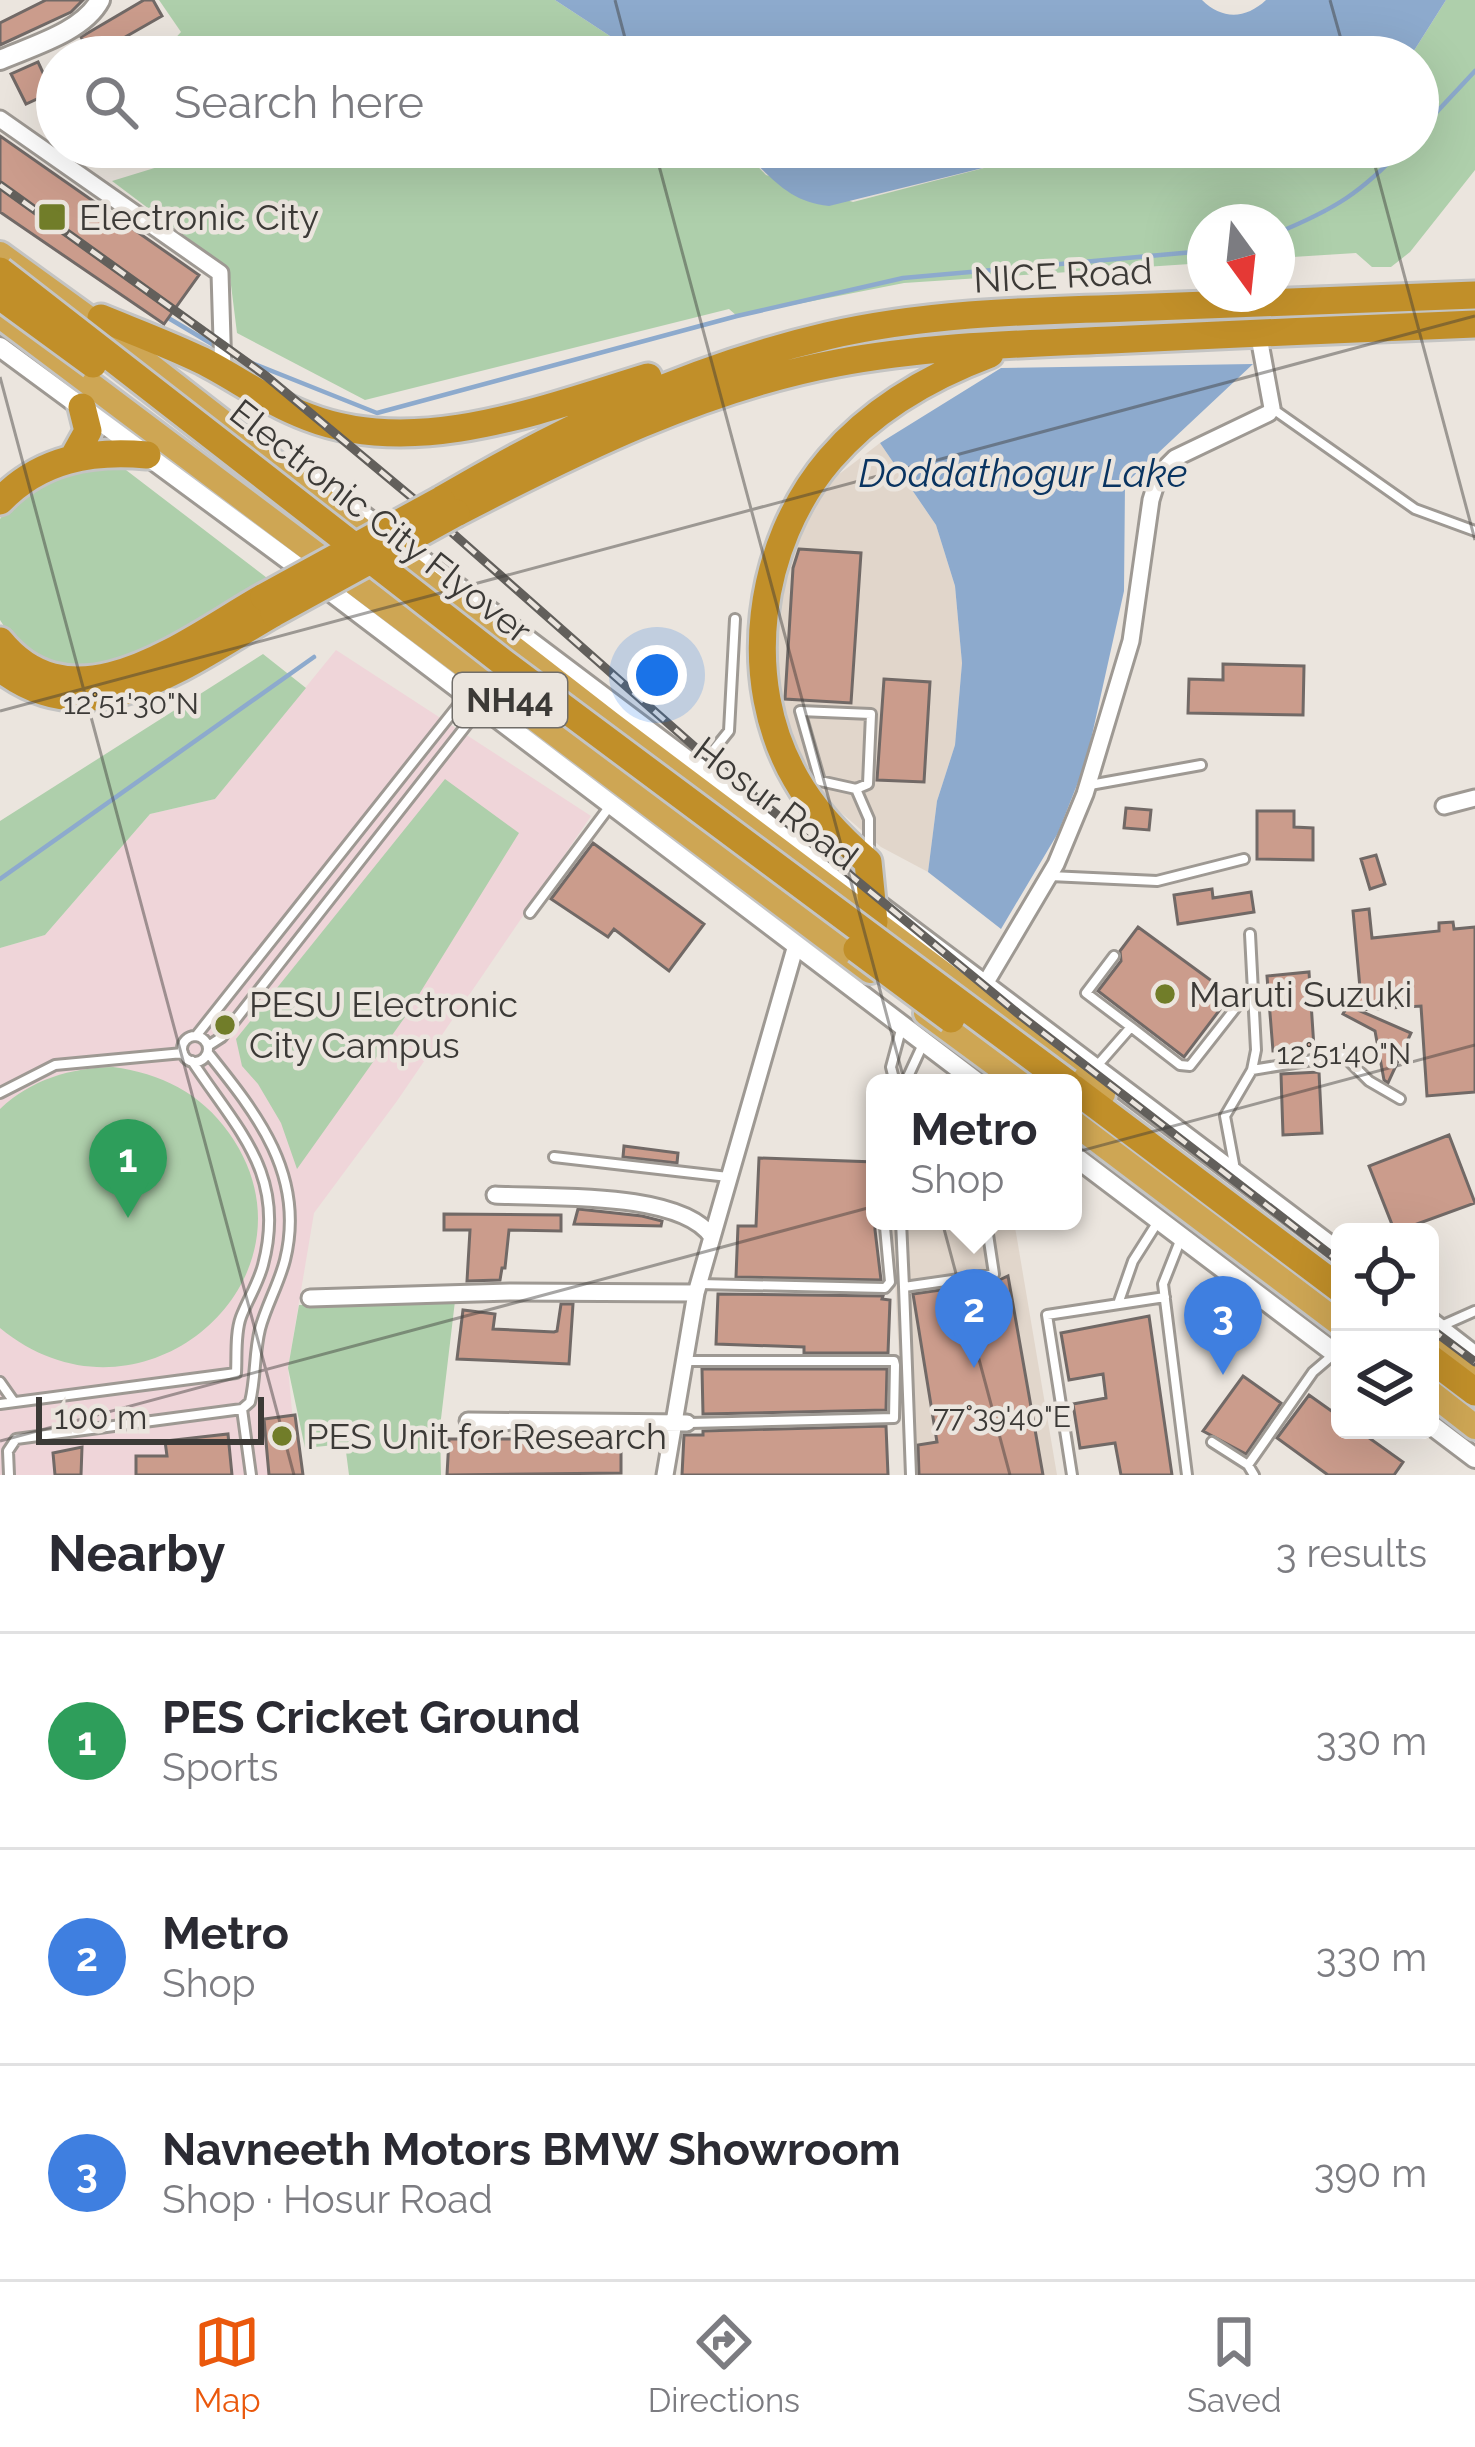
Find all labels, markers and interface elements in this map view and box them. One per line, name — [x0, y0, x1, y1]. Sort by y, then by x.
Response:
search box — [36, 36, 1439, 168]
icon: search — [78, 69, 144, 135]
text: Search here — [174, 76, 424, 129]
place label: Electronic City — [79, 196, 319, 238]
marker: Electronic City — [36, 201, 68, 233]
north arrow — [1187, 204, 1295, 312]
street label: NICE Road — [973, 249, 1153, 301]
street label: Electronic City Flyover — [222, 390, 540, 652]
water label: Doddathogur Lake — [858, 450, 1188, 496]
your location — [627, 645, 687, 705]
road number: NH44 — [453, 673, 567, 727]
text: 12°51'30"N — [63, 686, 199, 721]
street label: Hosur Road — [686, 728, 866, 878]
place label: Maruti Suzuki — [1189, 973, 1412, 1015]
marker: Maruti Suzuki — [1152, 981, 1178, 1007]
place label: PESU Electronic City Campus — [249, 983, 518, 1066]
marker: PESU Electronic City Campus — [212, 1012, 238, 1038]
text: 12°51'40"N — [1277, 1036, 1411, 1071]
popup — [866, 1074, 1082, 1230]
text: Metro — [911, 1103, 1037, 1156]
pin: 1 — [89, 1119, 167, 1218]
text: Shop — [911, 1156, 1004, 1202]
map controls — [1331, 1223, 1439, 1439]
button: locate — [1331, 1223, 1439, 1331]
pin: 2 — [935, 1269, 1013, 1368]
pin: 3 — [1184, 1276, 1262, 1375]
button: layers — [1331, 1331, 1439, 1439]
scale bar — [36, 1391, 264, 1444]
text: 100 m — [54, 1398, 147, 1437]
text: 77°39'40"E — [933, 1399, 1071, 1434]
place label: PES Unit for Research — [306, 1415, 667, 1457]
marker: PES Unit for Research — [269, 1423, 295, 1449]
text: Nearby — [48, 1523, 225, 1583]
text: 3 results — [1276, 1530, 1427, 1576]
text: PES Cricket Ground — [162, 1691, 580, 1744]
text: 1 — [77, 1718, 97, 1764]
text: 330 m — [1316, 1718, 1427, 1764]
text: Sports — [162, 1744, 279, 1790]
text: Metro — [162, 1907, 289, 1960]
text: 2 — [76, 1934, 98, 1980]
text: 330 m — [1316, 1934, 1427, 1980]
text: Shop — [162, 1960, 256, 2006]
text: Navneeth Motors BMW Showroom — [162, 2123, 901, 2176]
text: 3 — [76, 2150, 98, 2196]
text: 390 m — [1314, 2150, 1427, 2196]
text: Shop · Hosur Road — [162, 2176, 493, 2222]
tab: Map — [194, 2309, 261, 2420]
tab: Directions — [648, 2309, 800, 2420]
tab: Saved — [1187, 2309, 1281, 2420]

